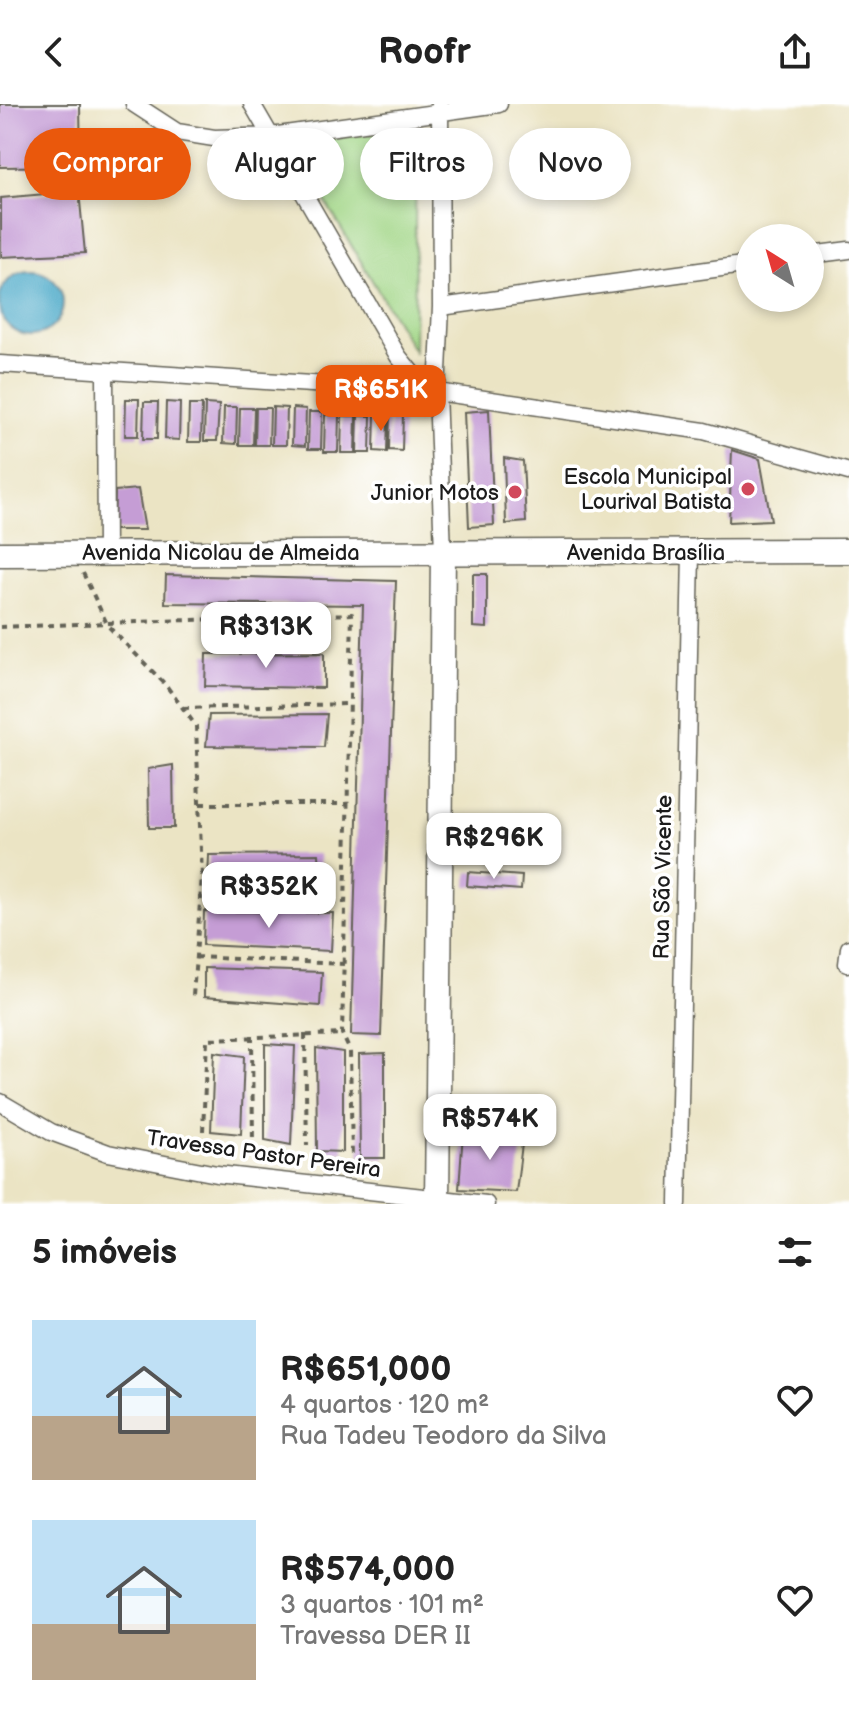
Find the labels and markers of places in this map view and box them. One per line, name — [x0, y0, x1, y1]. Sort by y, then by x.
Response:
pin: R$651K — [316, 365, 446, 433]
place label: Escola Municipal Lourival Batista — [564, 464, 732, 516]
place label: Junior Motos — [371, 480, 499, 507]
marker: Escola Municipal Lourival Batista — [739, 480, 757, 498]
marker: Junior Motos — [506, 483, 524, 501]
pin: R$313K — [201, 602, 331, 670]
pin: R$296K — [429, 813, 559, 881]
pin: R$352K — [204, 862, 334, 930]
pin: R$574K — [425, 1094, 555, 1162]

